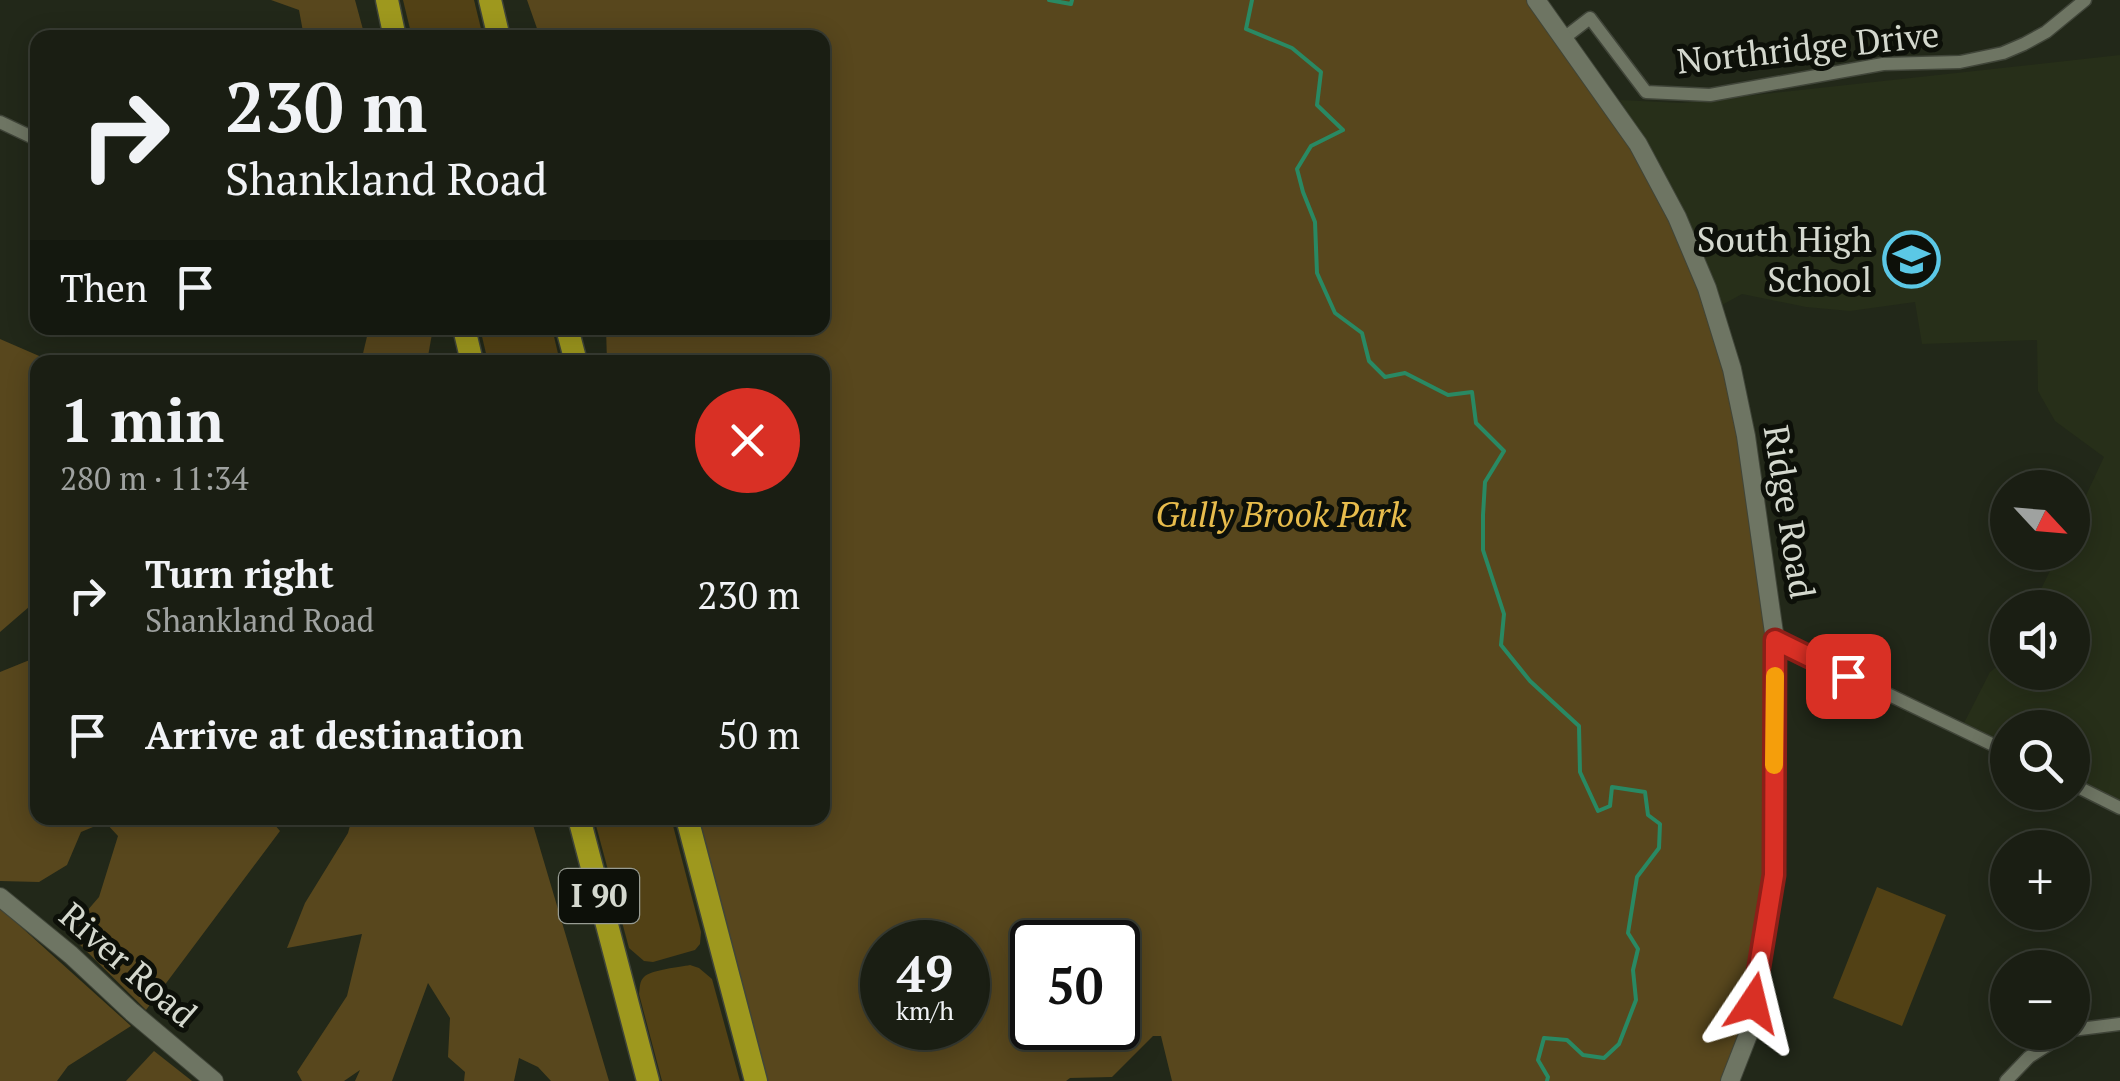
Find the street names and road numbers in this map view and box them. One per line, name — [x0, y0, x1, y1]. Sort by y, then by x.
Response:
street label: Northridge Drive — [1675, 10, 1941, 84]
street label: Ridge Road — [1754, 422, 1826, 602]
road number: I 90 — [559, 869, 639, 923]
street label: River Road — [50, 892, 207, 1037]

